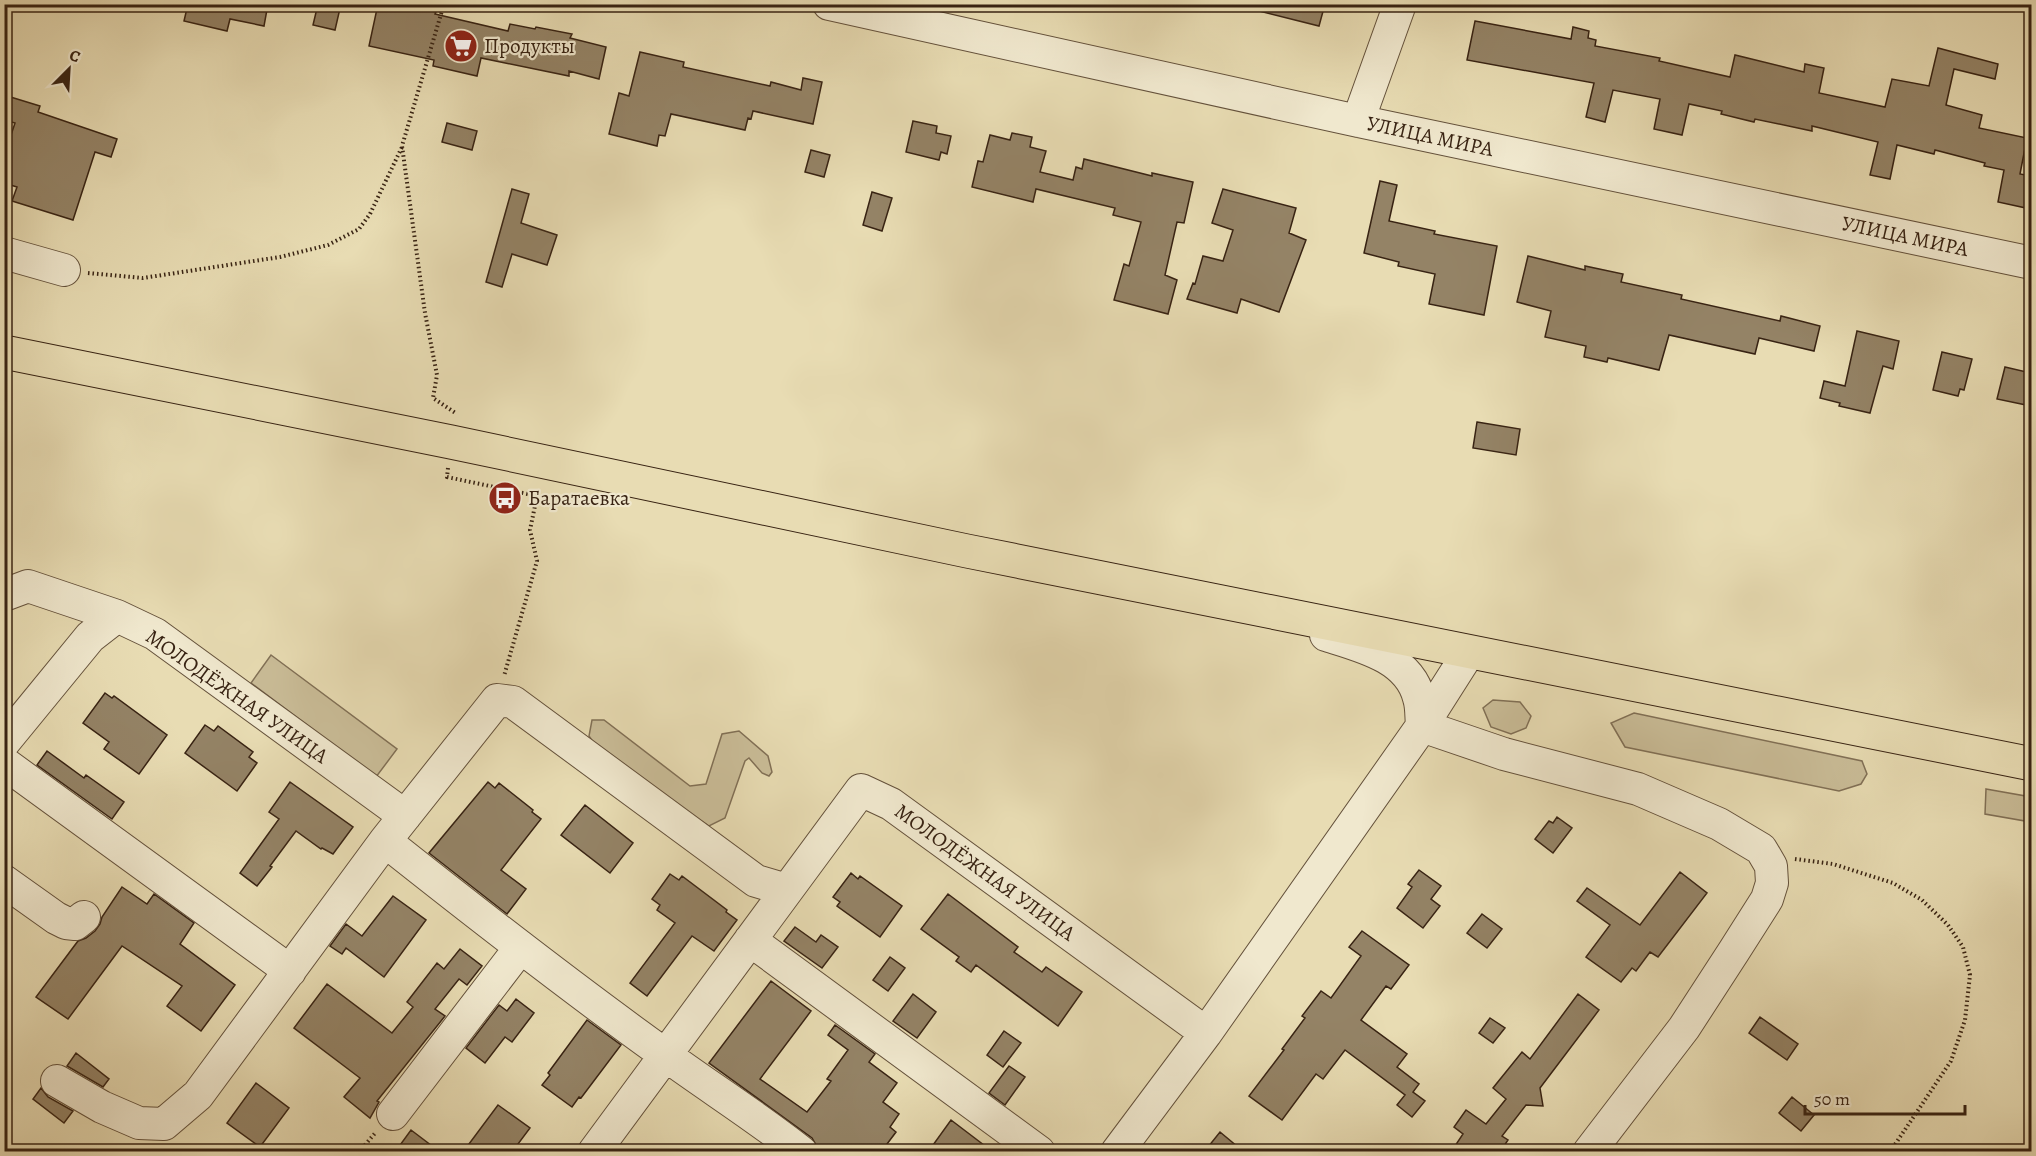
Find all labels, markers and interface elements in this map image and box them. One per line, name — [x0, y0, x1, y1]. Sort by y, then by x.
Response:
supermarket icon: Продукты — [443, 28, 479, 64]
place label: Продукты — [484, 32, 575, 60]
north arrow — [39, 39, 99, 99]
text: С — [66, 44, 84, 68]
street label: УЛИЦА МИРА — [1364, 109, 1497, 163]
street label: УЛИЦА МИРА — [1839, 209, 1972, 263]
bus stop icon: Баратаевка — [487, 480, 523, 516]
place label: Баратаевка — [528, 484, 630, 512]
street label: МОЛОДЁЖНАЯ УЛИЦА — [140, 622, 334, 770]
street label: МОЛОДЁЖНАЯ УЛИЦА — [889, 797, 1082, 948]
scale bar — [1805, 1078, 1966, 1116]
text: 50 m — [1814, 1087, 1850, 1111]

